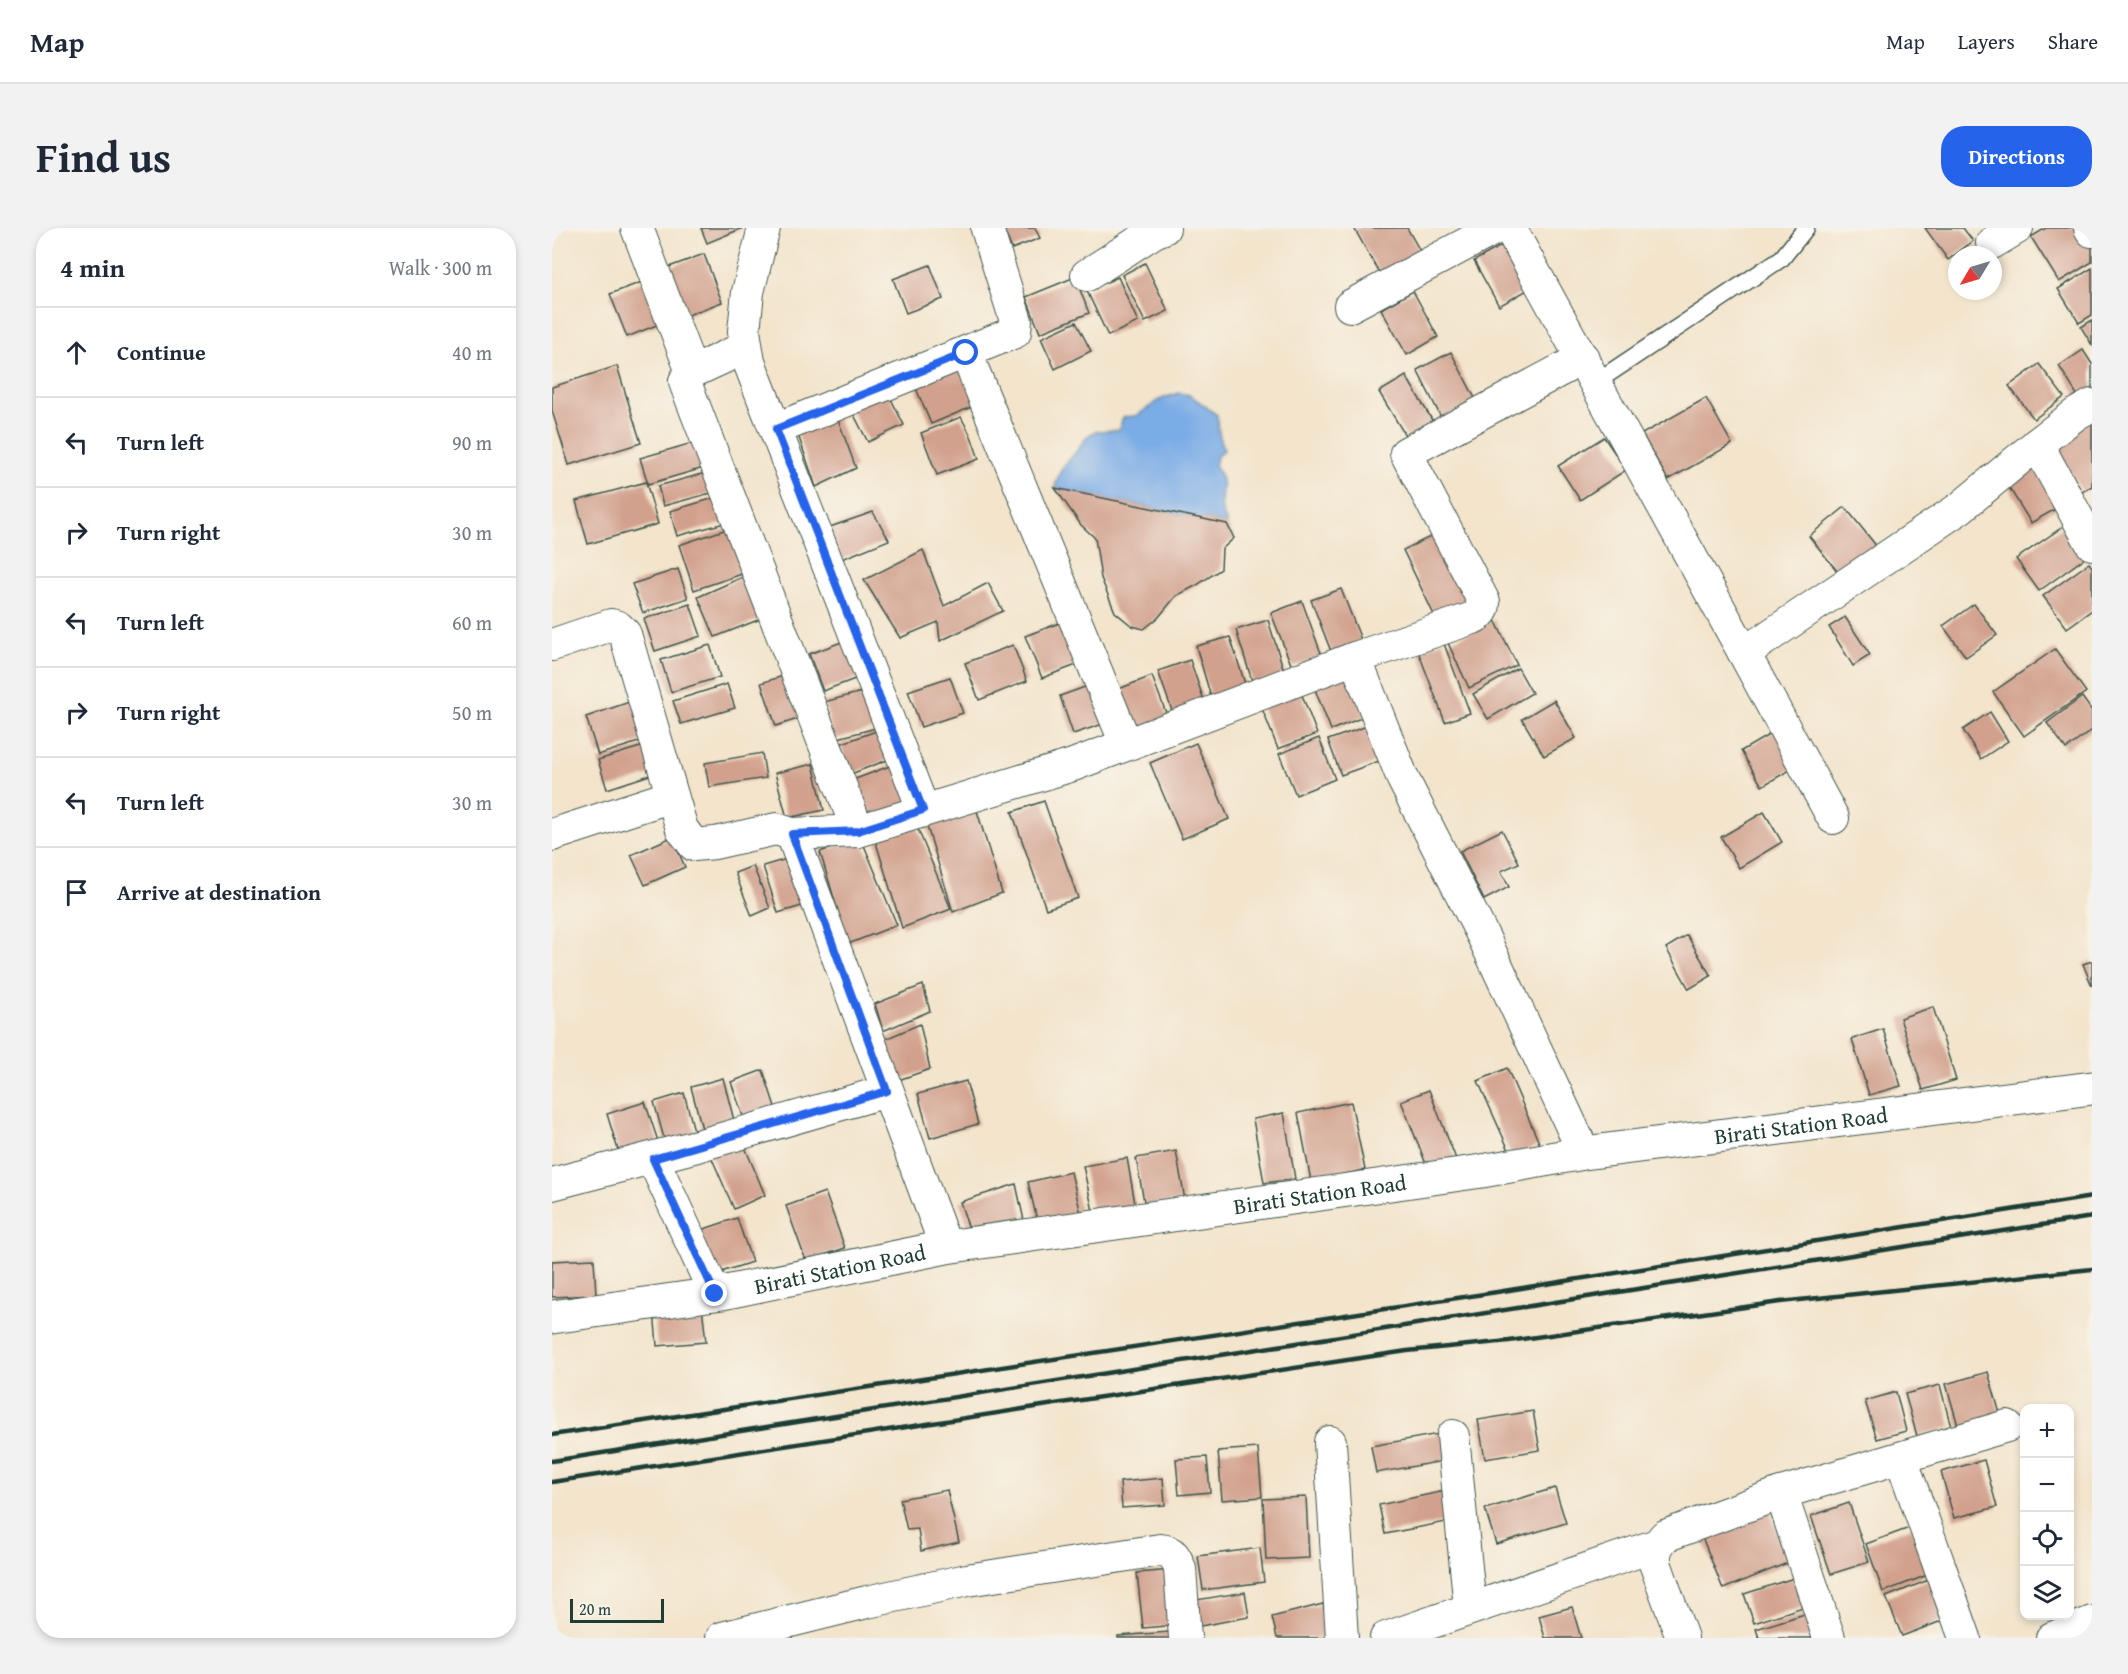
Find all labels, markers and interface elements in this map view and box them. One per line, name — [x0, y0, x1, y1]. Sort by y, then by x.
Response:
text: Map — [30, 21, 84, 62]
text: Map — [1886, 26, 1925, 57]
text: Layers — [1958, 26, 2015, 57]
text: Share — [2048, 26, 2098, 57]
text: Find us — [36, 126, 171, 187]
button: Directions — [1941, 126, 2092, 187]
north arrow — [1948, 246, 2002, 300]
text: 4 min — [60, 248, 125, 287]
text: Walk · 300 m — [389, 253, 492, 282]
icon: ahead — [60, 336, 93, 369]
text: Continue — [117, 336, 206, 368]
text: 40 m — [452, 338, 492, 367]
route start — [952, 339, 978, 365]
icon: left — [60, 426, 93, 459]
text: Turn left — [117, 426, 204, 458]
text: 90 m — [452, 428, 492, 457]
icon: right — [60, 516, 93, 549]
text: Turn right — [117, 516, 220, 548]
text: 30 m — [452, 518, 492, 547]
icon: left — [60, 606, 93, 639]
text: Turn left — [117, 606, 204, 638]
text: 60 m — [452, 608, 492, 637]
icon: right — [60, 696, 93, 729]
text: Turn right — [117, 696, 220, 728]
text: 50 m — [452, 698, 492, 727]
icon: left — [60, 786, 93, 819]
text: Turn left — [117, 786, 204, 818]
text: 30 m — [452, 788, 492, 817]
icon: arrive — [60, 876, 93, 909]
text: Arrive at destination — [117, 876, 321, 908]
street label: Birati Station Road — [1713, 1098, 1890, 1152]
street label: Birati Station Road — [1231, 1166, 1409, 1222]
street label: Birati Station Road — [751, 1236, 929, 1302]
route end — [701, 1280, 727, 1306]
map controls — [2020, 1404, 2074, 1620]
button: + — [2020, 1404, 2074, 1458]
button: − — [2020, 1458, 2074, 1512]
button: locate — [2020, 1512, 2074, 1566]
button: layers — [2020, 1566, 2074, 1620]
scale bar — [570, 1596, 664, 1624]
text: 20 m — [579, 1597, 611, 1621]

